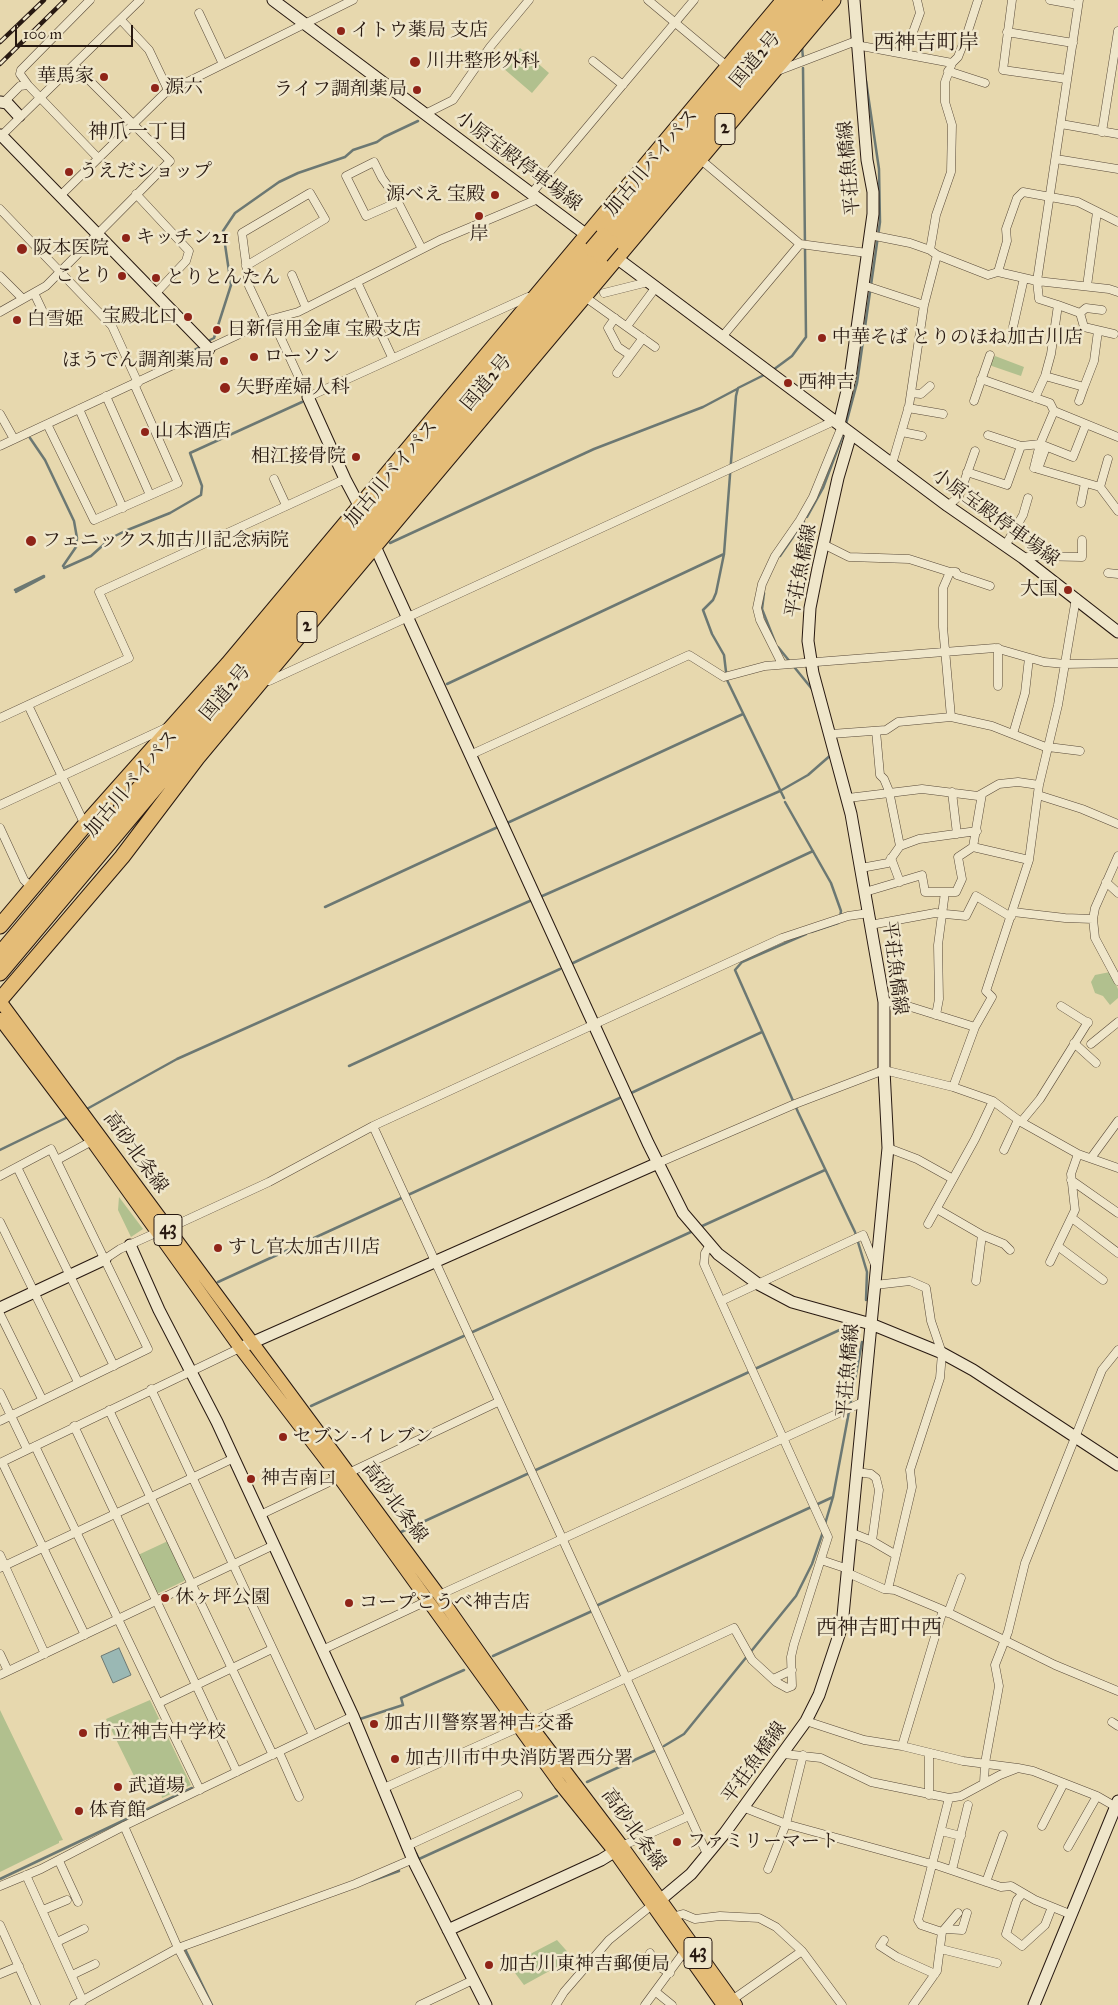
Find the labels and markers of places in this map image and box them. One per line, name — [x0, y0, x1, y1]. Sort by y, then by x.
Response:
place label: イトウ薬局 支店 — [351, 20, 488, 42]
marker: イトウ薬局 支店 — [335, 25, 347, 37]
place label: 川井整形外科 — [426, 51, 540, 73]
marker: 川井整形外科 — [408, 55, 422, 69]
place label: 華馬家 — [37, 66, 94, 88]
marker: 華馬家 — [98, 71, 110, 83]
place label: 源六 — [165, 77, 203, 99]
place label: ライフ調剤薬局 — [274, 79, 407, 101]
marker: 源六 — [149, 82, 161, 94]
marker: ライフ調剤薬局 — [411, 84, 423, 96]
place label: うえだショップ — [79, 161, 212, 183]
marker: うえだショップ — [63, 166, 75, 178]
place label: 源べえ 宝殿 — [386, 184, 485, 206]
marker: 源べえ 宝殿 — [489, 189, 501, 201]
marker: 岸 — [473, 210, 485, 222]
place label: 岸 — [470, 224, 488, 246]
place label: キッチン21 — [136, 227, 229, 249]
marker: キッチン21 — [120, 232, 132, 244]
place label: 阪本医院 — [33, 238, 109, 260]
marker: 阪本医院 — [15, 242, 29, 256]
place label: ことり — [55, 265, 112, 287]
place label: とりとんたん — [166, 267, 280, 289]
marker: ことり — [116, 270, 128, 282]
marker: とりとんたん — [150, 272, 162, 284]
place label: 宝殿北口 — [102, 306, 178, 328]
place label: 白雪姫 — [27, 309, 84, 331]
marker: 宝殿北口 — [182, 311, 194, 323]
marker: 白雪姫 — [11, 314, 23, 326]
place label: 日新信用金庫 宝殿支店 — [227, 319, 421, 341]
marker: 日新信用金庫 宝殿支店 — [211, 324, 223, 336]
place label: 中華そば とりのほね加古川店 — [832, 327, 1083, 349]
marker: 中華そば とりのほね加古川店 — [816, 332, 828, 344]
place label: ローソン — [264, 346, 340, 368]
place label: ほうでん調剤薬局 — [62, 350, 214, 372]
marker: ローソン — [248, 351, 260, 363]
marker: ほうでん調剤薬局 — [218, 355, 230, 367]
place label: 西神吉 — [798, 372, 855, 394]
place label: 矢野産婦人科 — [236, 377, 350, 399]
marker: 西神吉 — [782, 377, 794, 389]
marker: 矢野産婦人科 — [218, 381, 232, 395]
place label: 山本酒店 — [155, 421, 231, 443]
marker: 山本酒店 — [139, 426, 151, 438]
place label: 相江接骨院 — [251, 446, 346, 468]
marker: 相江接骨院 — [350, 451, 362, 463]
place label: フェニックス加古川記念病院 — [42, 530, 289, 552]
marker: フェニックス加古川記念病院 — [24, 534, 38, 548]
place label: 大国 — [1020, 579, 1058, 601]
marker: 大国 — [1062, 584, 1074, 596]
place label: すし官太加古川店 — [228, 1237, 380, 1259]
marker: すし官太加古川店 — [212, 1242, 224, 1254]
place label: セブン-イレブン — [293, 1426, 434, 1448]
marker: セブン-イレブン — [277, 1431, 289, 1443]
place label: 神吉南口 — [261, 1468, 337, 1490]
marker: 神吉南口 — [245, 1473, 257, 1485]
place label: 休ヶ坪公園 — [175, 1587, 270, 1609]
marker: 休ヶ坪公園 — [159, 1592, 171, 1604]
place label: コープこうべ神吉店 — [359, 1592, 530, 1614]
marker: コープこうべ神吉店 — [343, 1597, 355, 1609]
place label: 加古川警察署神吉交番 — [384, 1713, 574, 1735]
marker: 加古川警察署神吉交番 — [368, 1718, 380, 1730]
place label: 市立神吉中学校 — [93, 1722, 226, 1744]
marker: 市立神吉中学校 — [77, 1727, 89, 1739]
place label: 加古川市中央消防署西分署 — [405, 1748, 633, 1770]
marker: 加古川市中央消防署西分署 — [389, 1753, 401, 1765]
place label: 武道場 — [128, 1776, 185, 1798]
marker: 武道場 — [112, 1781, 124, 1793]
place label: 体育館 — [89, 1800, 146, 1822]
marker: 体育館 — [73, 1805, 85, 1817]
place label: ファミリーマート — [687, 1831, 839, 1853]
marker: ファミリーマート — [671, 1836, 683, 1848]
place label: 加古川東神吉郵便局 — [499, 1954, 670, 1976]
marker: 加古川東神吉郵便局 — [483, 1959, 495, 1971]

